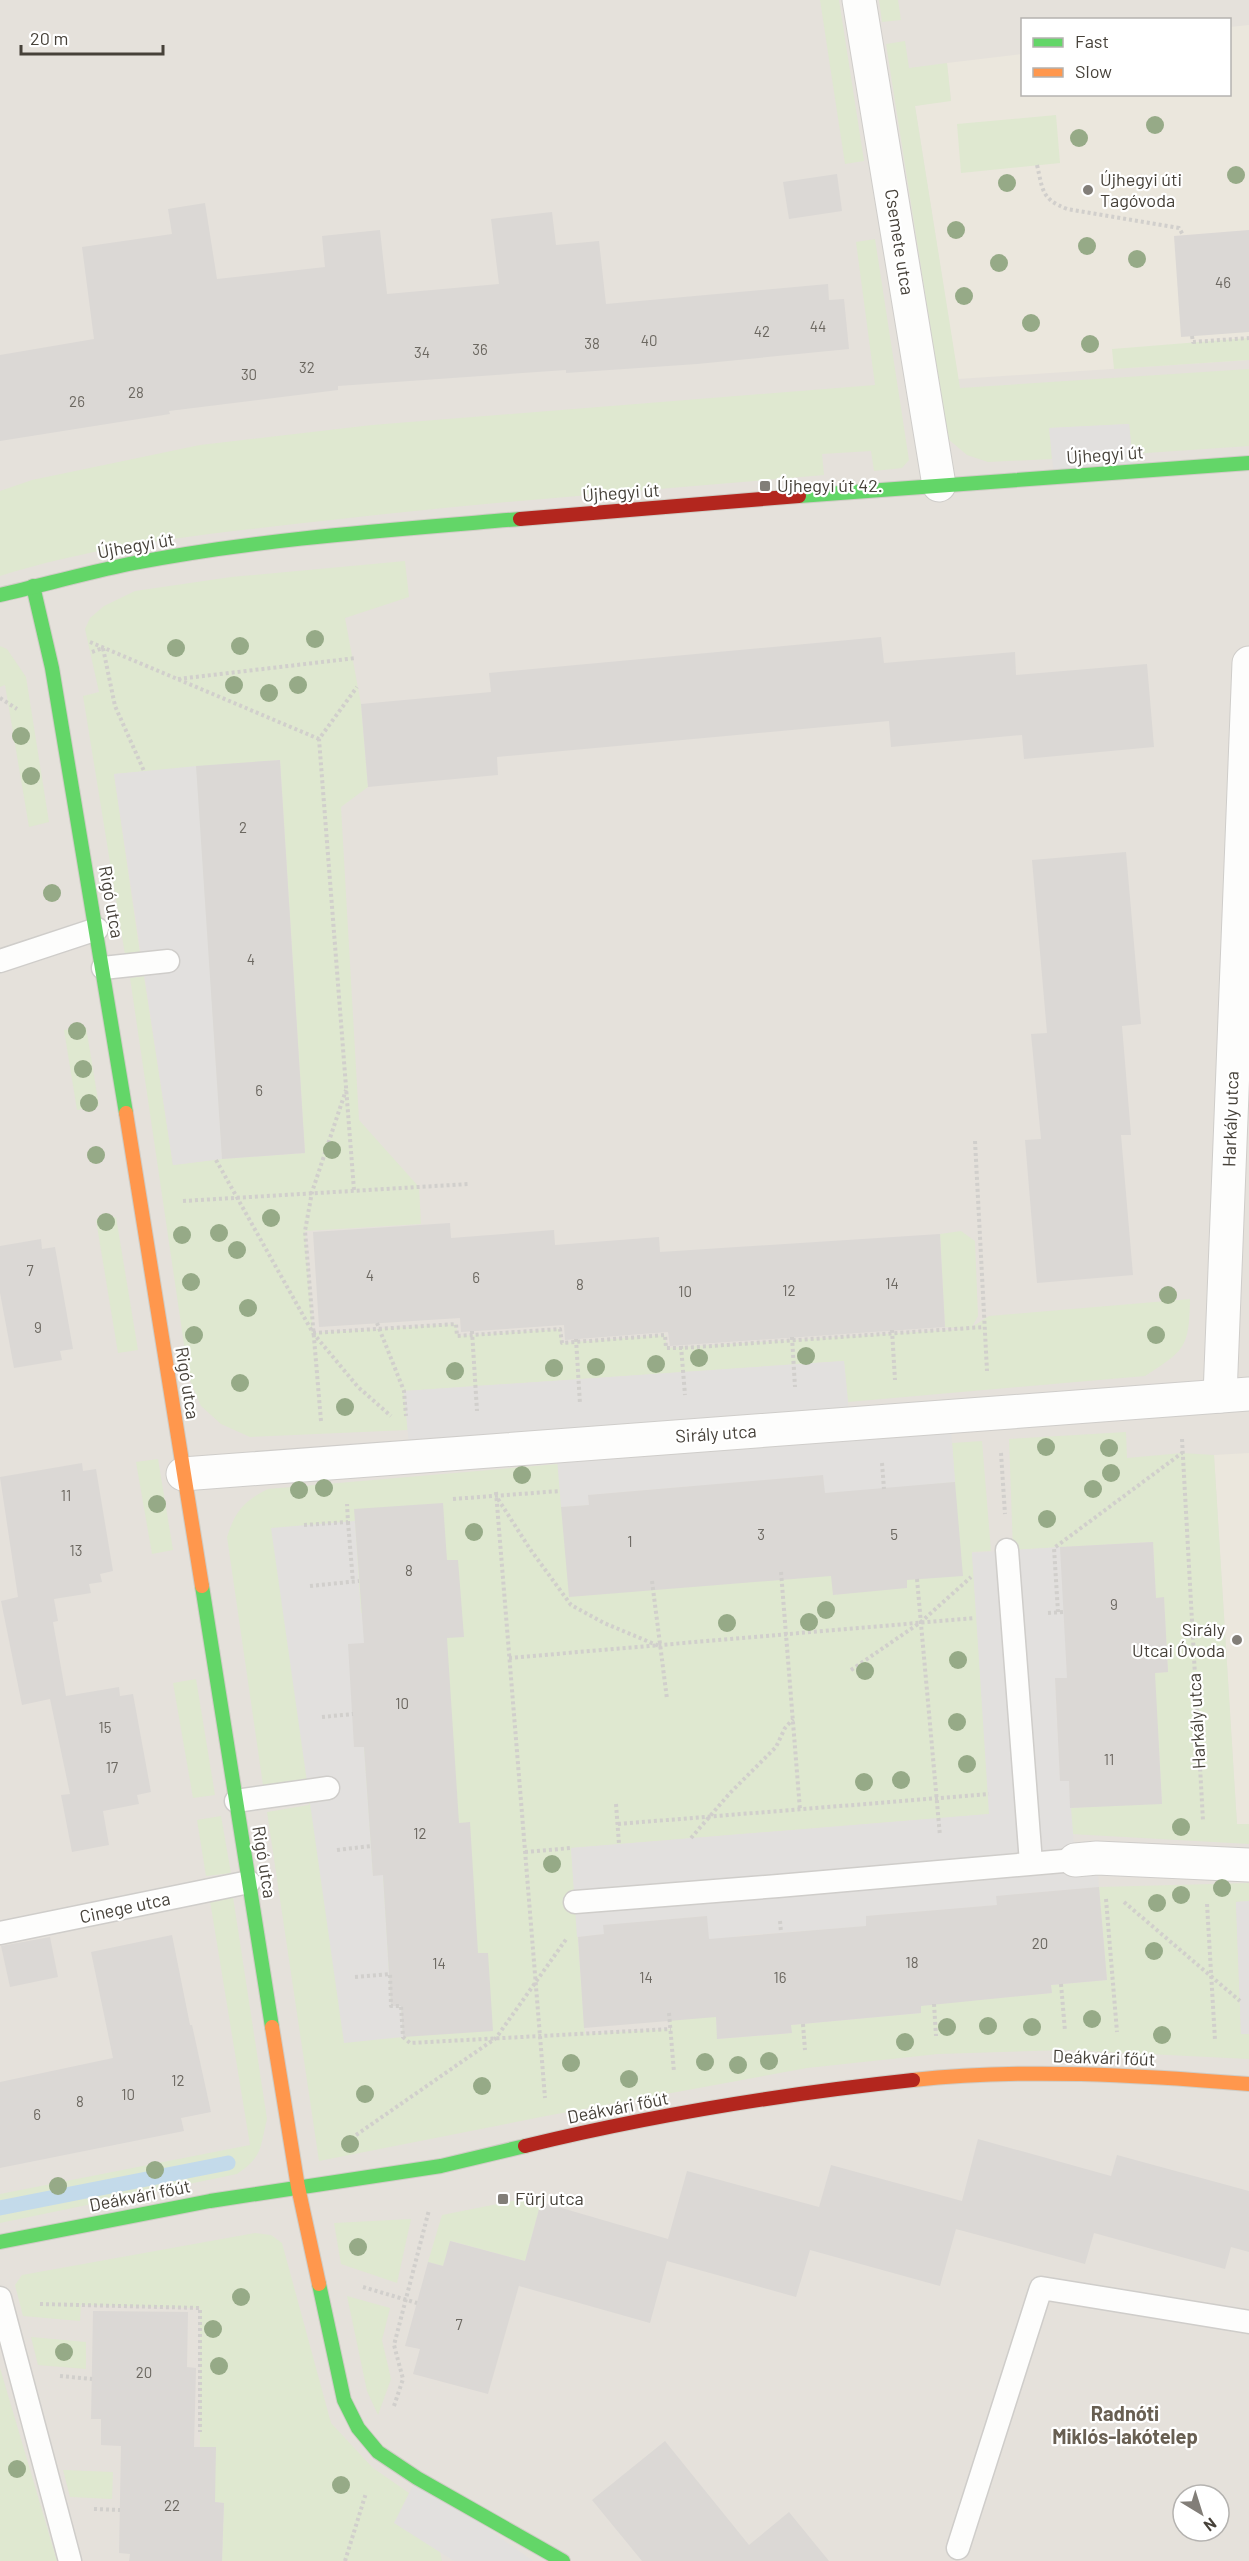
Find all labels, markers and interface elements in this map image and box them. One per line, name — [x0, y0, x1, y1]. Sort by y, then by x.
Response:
scale bar — [21, 18, 164, 56]
legend — [1021, 18, 1231, 96]
text: 20 m — [30, 27, 68, 49]
text: Fast — [1075, 30, 1109, 52]
text: Slow — [1075, 60, 1112, 82]
place label: Újhegyi úti Tagóvoda — [1100, 168, 1182, 211]
marker: Újhegyi úti Tagóvoda — [1081, 183, 1095, 197]
street label: Csemete utca — [881, 187, 919, 297]
house number: 46 — [1215, 273, 1231, 291]
house number: 44 — [810, 317, 826, 335]
house number: 42 — [754, 322, 770, 340]
house number: 40 — [641, 331, 657, 349]
house number: 38 — [584, 334, 600, 352]
house number: 36 — [472, 340, 488, 358]
house number: 34 — [414, 343, 430, 361]
house number: 32 — [299, 358, 315, 376]
house number: 30 — [241, 365, 257, 383]
house number: 28 — [128, 383, 144, 401]
house number: 26 — [69, 392, 85, 410]
street label: Újhegyi út — [1065, 440, 1144, 468]
place label: Újhegyi út 42. — [777, 474, 883, 496]
street label: Újhegyi út — [581, 478, 660, 506]
marker: Újhegyi út 42. — [758, 479, 772, 493]
street label: Újhegyi út — [96, 527, 176, 563]
house number: 2 — [239, 818, 247, 836]
street label: Rigó utca — [95, 864, 129, 940]
house number: 4 — [247, 950, 255, 968]
street label: Harkály utca — [1217, 1071, 1243, 1167]
house number: 6 — [255, 1081, 263, 1099]
house number: 7 — [26, 1261, 34, 1279]
house number: 4 — [366, 1266, 374, 1284]
house number: 6 — [472, 1268, 480, 1286]
house number: 14 — [885, 1274, 899, 1292]
house number: 8 — [576, 1275, 584, 1293]
house number: 12 — [782, 1281, 796, 1299]
house number: 10 — [678, 1282, 692, 1300]
house number: 9 — [34, 1318, 42, 1336]
street label: Rigó utca — [171, 1345, 205, 1421]
street label: Sirály utca — [675, 1419, 757, 1447]
house number: 11 — [61, 1486, 71, 1504]
house number: 3 — [757, 1525, 765, 1543]
house number: 5 — [890, 1525, 898, 1543]
house number: 1 — [627, 1532, 633, 1550]
house number: 13 — [70, 1541, 82, 1559]
house number: 8 — [405, 1561, 413, 1579]
house number: 9 — [1110, 1595, 1118, 1613]
place label: Sirály Utcai Óvoda — [1132, 1618, 1225, 1661]
marker: Sirály Utcai Óvoda — [1230, 1633, 1244, 1647]
street label: Harkály utca — [1183, 1672, 1210, 1770]
house number: 10 — [395, 1694, 409, 1712]
house number: 15 — [99, 1718, 111, 1736]
house number: 11 — [1104, 1750, 1114, 1768]
house number: 17 — [106, 1758, 118, 1776]
street label: Rigó utca — [248, 1824, 282, 1900]
house number: 12 — [413, 1824, 427, 1842]
street label: Cinege utca — [78, 1887, 172, 1927]
house number: 20 — [1032, 1934, 1048, 1952]
house number: 18 — [905, 1953, 919, 1971]
house number: 14 — [432, 1954, 446, 1972]
house number: 14 — [639, 1968, 653, 1986]
house number: 16 — [774, 1968, 786, 1986]
street label: Deákvári főút — [1052, 2044, 1156, 2070]
house number: 12 — [171, 2071, 185, 2089]
house number: 10 — [121, 2085, 135, 2103]
street label: Deákvári főút — [565, 2086, 670, 2128]
house number: 8 — [76, 2092, 84, 2110]
house number: 6 — [33, 2105, 41, 2123]
street label: Deákvári főút — [87, 2174, 192, 2216]
place label: Fürj utca — [515, 2187, 584, 2209]
marker: Fürj utca — [496, 2192, 510, 2206]
house number: 7 — [455, 2315, 463, 2333]
house number: 20 — [136, 2363, 152, 2381]
district label: Radnóti Miklós-lakótelep — [1052, 2401, 1198, 2448]
north arrow — [1171, 2483, 1231, 2543]
house number: 22 — [164, 2496, 180, 2514]
text: N — [1201, 2514, 1221, 2536]

